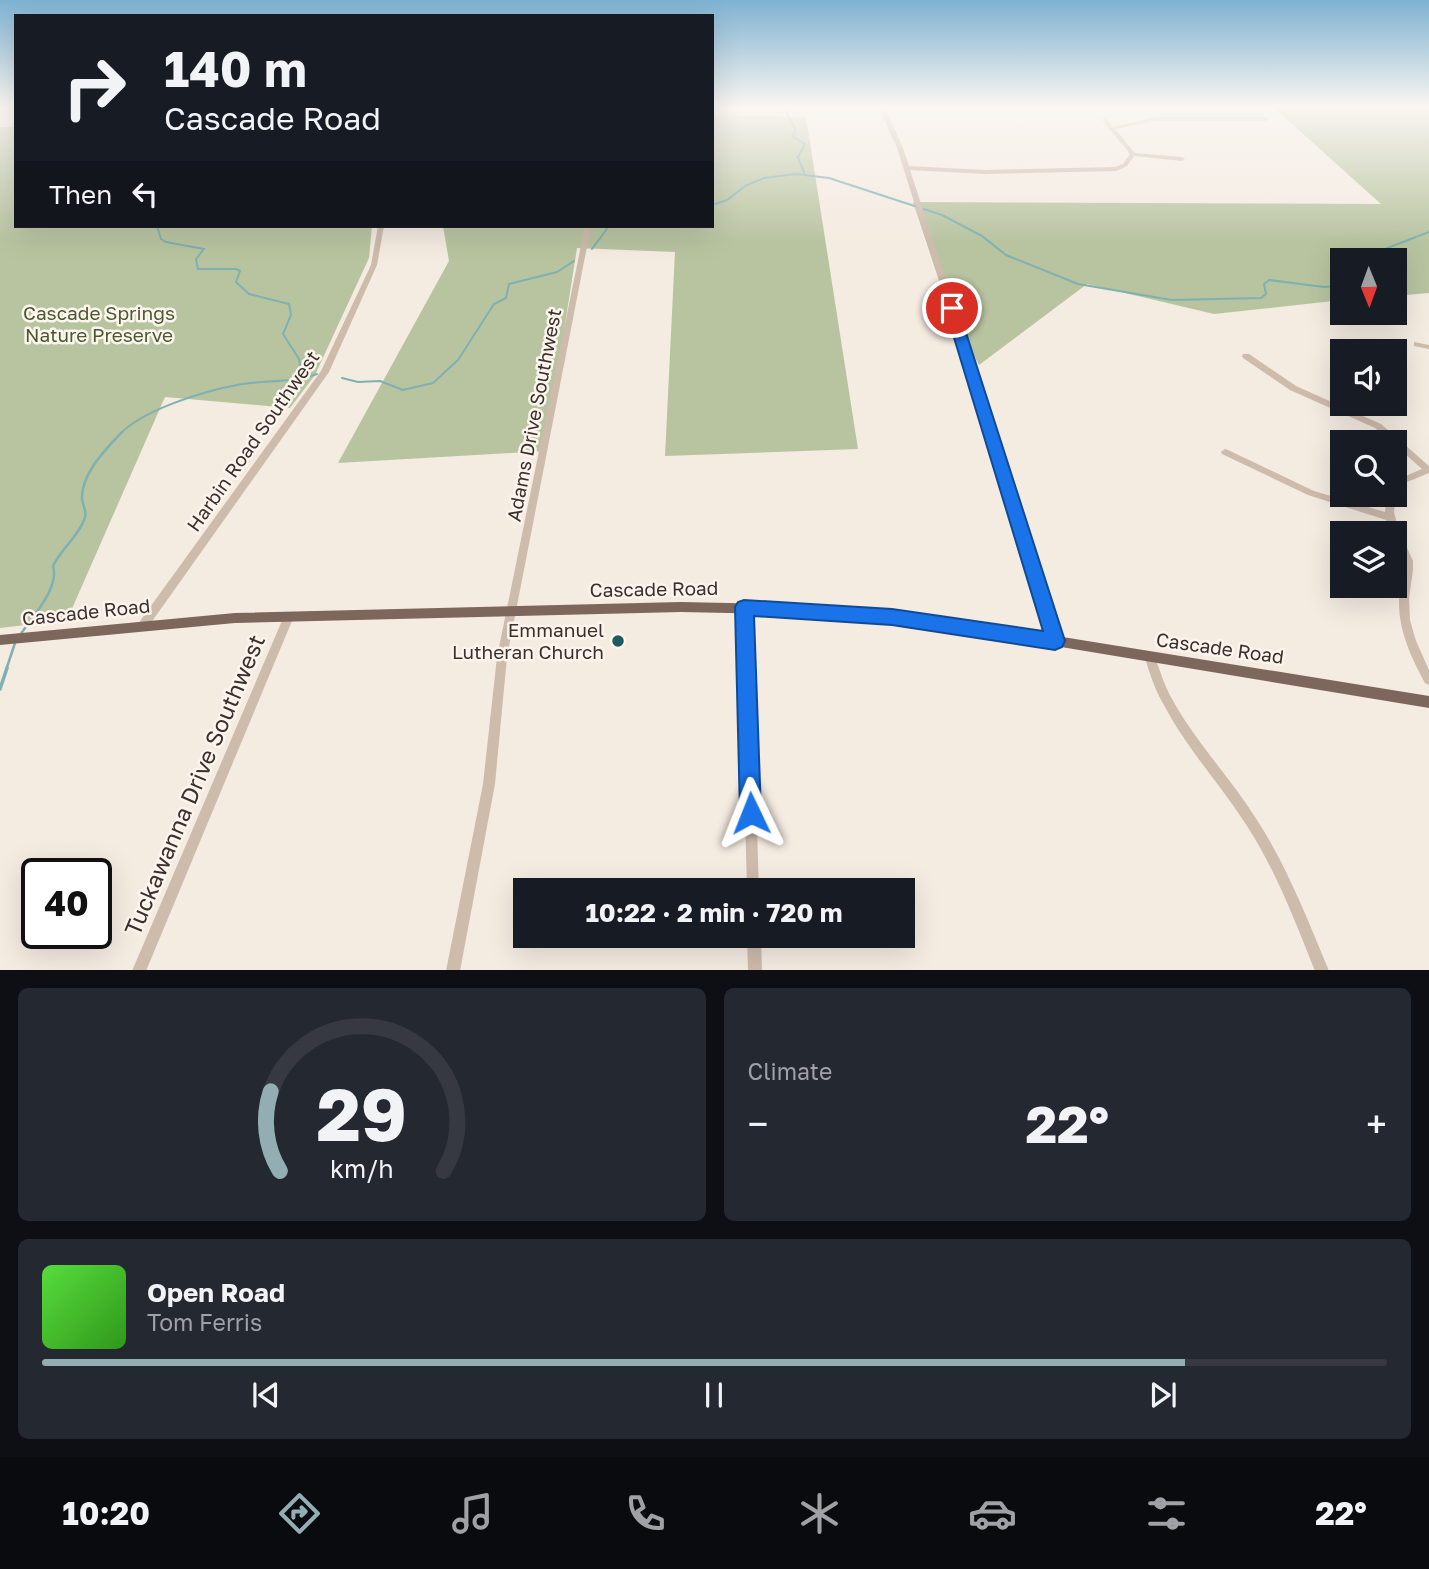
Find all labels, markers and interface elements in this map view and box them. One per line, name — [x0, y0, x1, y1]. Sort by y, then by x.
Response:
text: 140 m — [164, 39, 307, 98]
icon: right — [49, 42, 140, 133]
text: Cascade Road — [164, 99, 381, 137]
icon: left — [126, 175, 164, 213]
text: Then — [49, 179, 112, 210]
north arrow — [1330, 248, 1407, 326]
map controls — [1330, 248, 1407, 598]
pin — [922, 278, 982, 338]
icon: arrive — [933, 289, 971, 327]
park label: Cascade Springs Nature Preserve — [23, 301, 175, 346]
street label: Adams Drive Southwest — [502, 306, 565, 523]
button: sound — [1330, 339, 1407, 416]
street label: Harbin Road Southwest — [181, 346, 324, 535]
button: search — [1330, 430, 1407, 507]
button: layers — [1330, 521, 1407, 598]
street label: Cascade Road — [589, 576, 719, 601]
street label: Cascade Road — [21, 593, 151, 630]
place label: Emmanuel Lutheran Church — [452, 618, 604, 663]
street label: Cascade Road — [1155, 627, 1285, 668]
street label: Tuckawanna Drive Southwest — [118, 630, 270, 939]
marker: Emmanuel Lutheran Church — [610, 633, 626, 649]
position arrow — [714, 776, 788, 850]
speed limit sign: 40 — [21, 858, 112, 949]
text: 10:22 · 2 min · 720 m — [585, 897, 843, 928]
text: Climate — [748, 1057, 832, 1085]
text: 29 — [316, 1070, 407, 1157]
text: 22° — [1025, 1092, 1109, 1154]
text: − — [748, 1101, 768, 1146]
text: + — [1366, 1101, 1387, 1146]
text: km/h — [330, 1152, 394, 1183]
text: Open Road — [147, 1277, 285, 1308]
text: Tom Ferris — [147, 1308, 262, 1336]
icon: previous — [247, 1376, 285, 1414]
icon: pause — [695, 1376, 733, 1414]
icon: next — [1144, 1376, 1182, 1414]
icon: directions — [275, 1489, 324, 1538]
icon: music — [448, 1489, 497, 1538]
icon: phone — [621, 1489, 670, 1538]
icon: climate — [795, 1489, 844, 1538]
icon: car — [968, 1489, 1017, 1538]
icon: filters — [1142, 1489, 1191, 1538]
text: 10:20 — [62, 1494, 150, 1532]
text: 22° — [1315, 1494, 1367, 1532]

